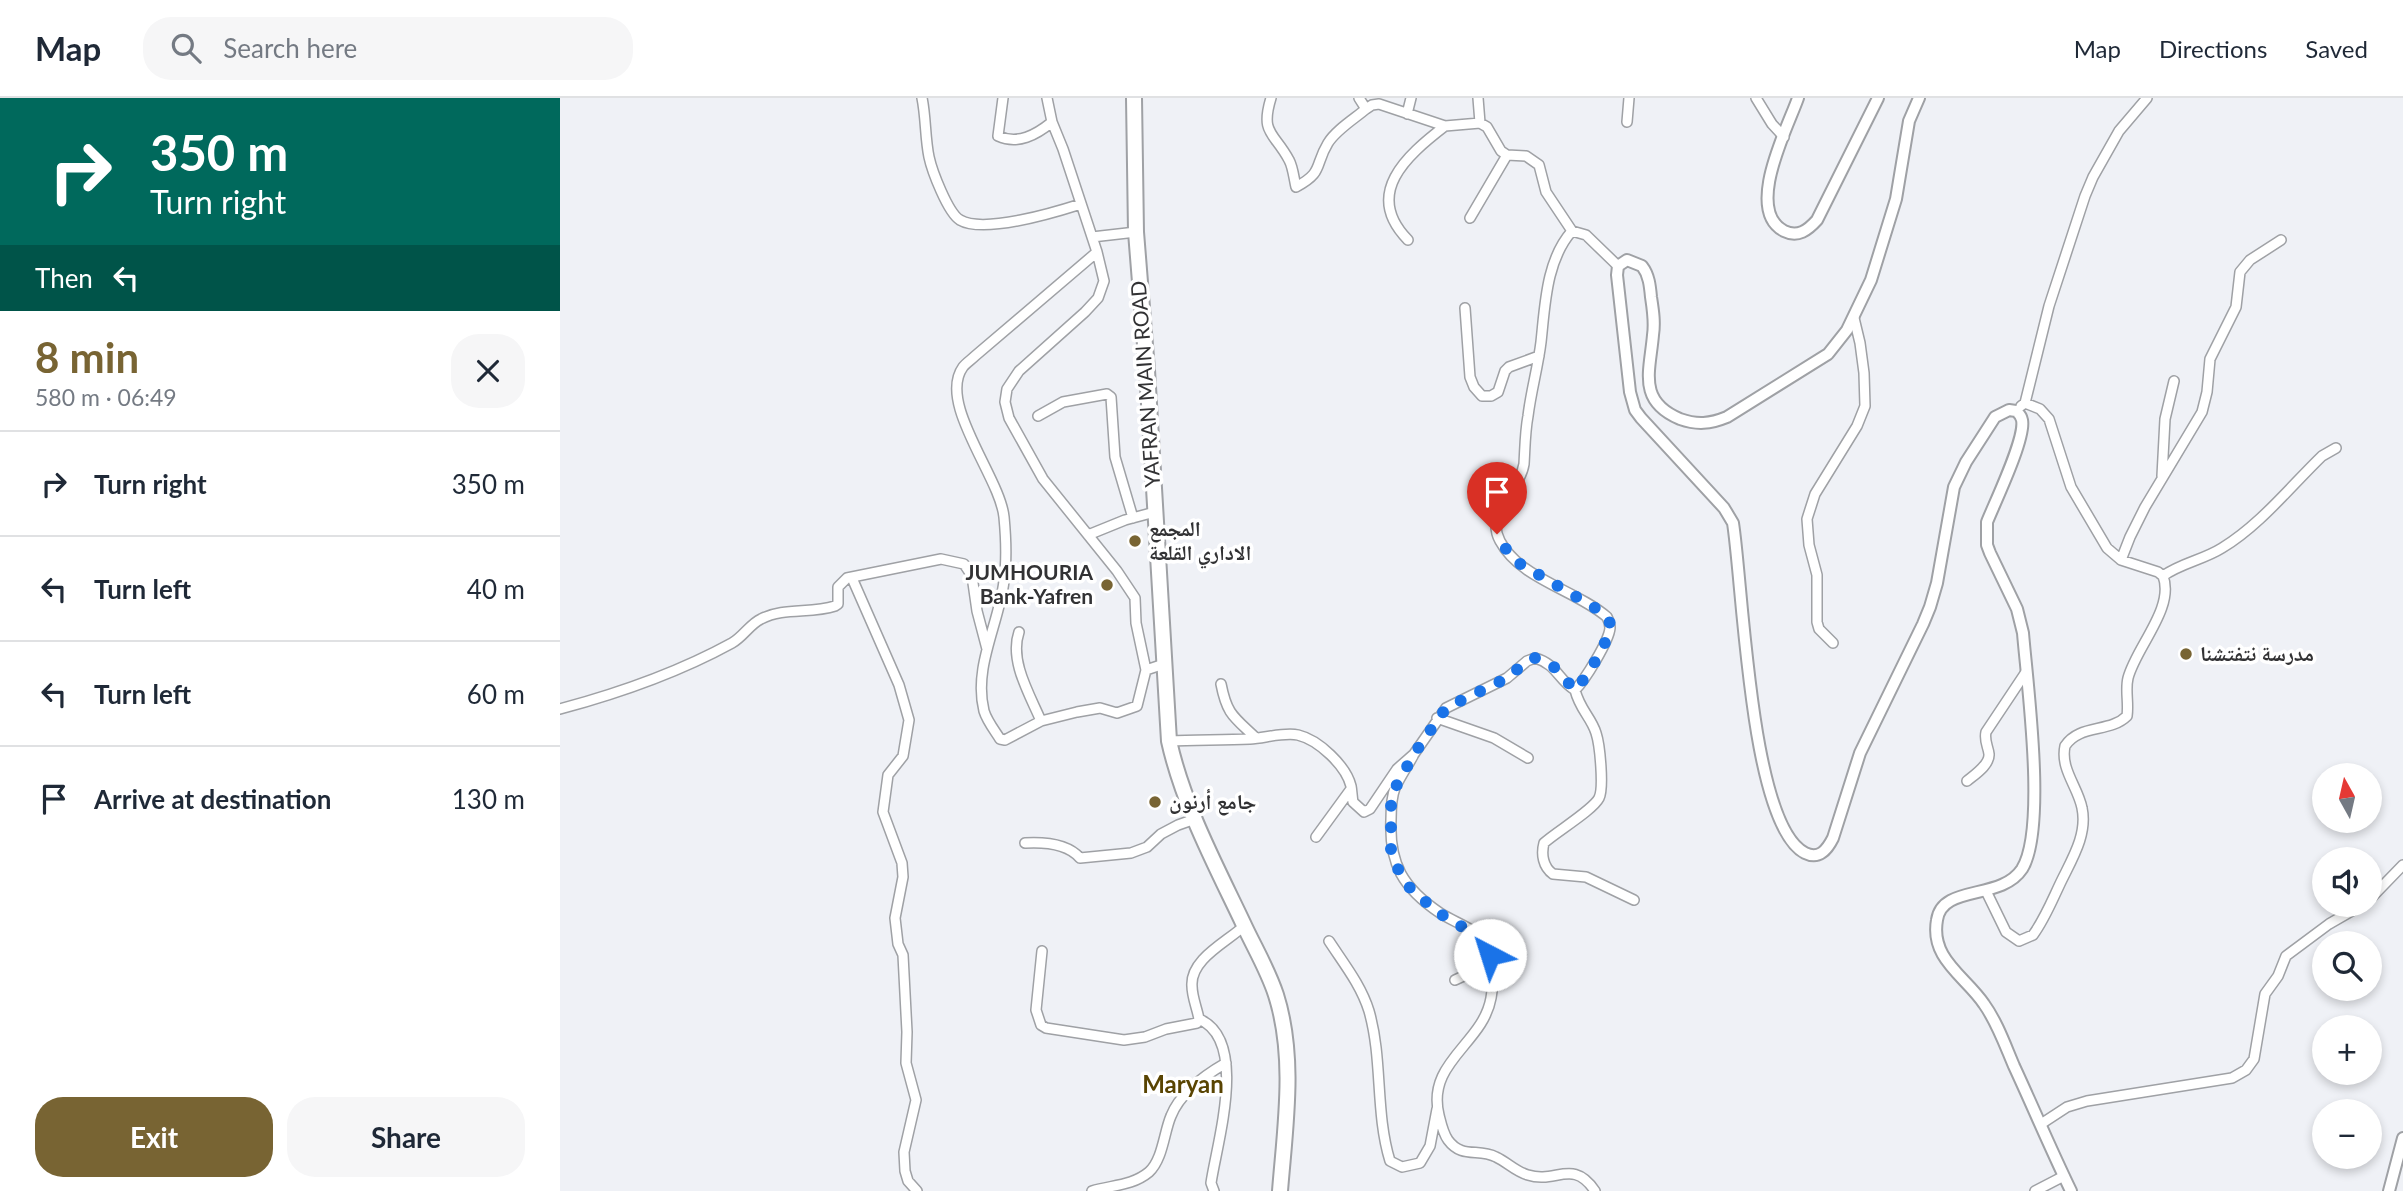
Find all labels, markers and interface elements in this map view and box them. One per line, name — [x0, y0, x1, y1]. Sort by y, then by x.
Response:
search box — [143, 17, 633, 80]
text: Map — [35, 28, 101, 68]
icon: search — [167, 29, 205, 67]
text: Search here — [223, 32, 357, 64]
text: Map — [2074, 34, 2121, 63]
text: Directions — [2159, 34, 2267, 63]
text: Saved — [2305, 34, 2368, 63]
text: 350 m — [150, 123, 288, 181]
icon: right — [35, 126, 126, 217]
text: Turn right — [150, 182, 286, 221]
icon: left — [107, 259, 145, 297]
text: Then — [35, 262, 93, 294]
street label: YAFRAN MAIN ROAD — [1125, 280, 1164, 488]
text: 8 min — [35, 332, 139, 382]
button: close — [451, 334, 525, 408]
text: 580 m · 06:49 — [35, 383, 177, 411]
pin — [1467, 462, 1527, 534]
icon: right — [35, 465, 73, 503]
text: Turn right — [94, 468, 207, 500]
text: 350 m — [452, 468, 525, 500]
icon: arrive — [1478, 473, 1516, 511]
place label: المجمع الاداري القلعة — [1149, 515, 1251, 569]
marker: المجمع الاداري القلعة — [1127, 533, 1143, 549]
place label: JUMHOURIA Bank-Yafren — [965, 559, 1093, 608]
icon: left — [35, 570, 73, 608]
text: Turn left — [94, 573, 191, 605]
text: 40 m — [467, 573, 525, 605]
marker: JUMHOURIA Bank-Yafren — [1099, 577, 1115, 593]
place label: مدرسة نتفتشنا — [2200, 640, 2314, 665]
marker: مدرسة نتفتشنا — [2178, 646, 2194, 662]
icon: left — [35, 675, 73, 713]
text: Turn left — [94, 678, 191, 710]
text: 60 m — [467, 678, 525, 710]
north arrow — [2312, 763, 2382, 833]
map controls — [2312, 763, 2382, 1169]
icon: arrive — [35, 780, 73, 818]
text: Arrive at destination — [94, 783, 331, 815]
text: 130 m — [452, 783, 525, 815]
place label: جامع أرنون — [1169, 788, 1256, 816]
marker: جامع أرنون — [1147, 794, 1163, 810]
button: sound — [2312, 847, 2382, 917]
position arrow — [1453, 918, 1527, 992]
button: search — [2312, 931, 2382, 1001]
button: + — [2312, 1015, 2382, 1085]
district label: Maryan — [1142, 1069, 1224, 1098]
button: Exit — [35, 1097, 273, 1177]
button: Share — [287, 1097, 525, 1177]
button: − — [2312, 1099, 2382, 1169]

